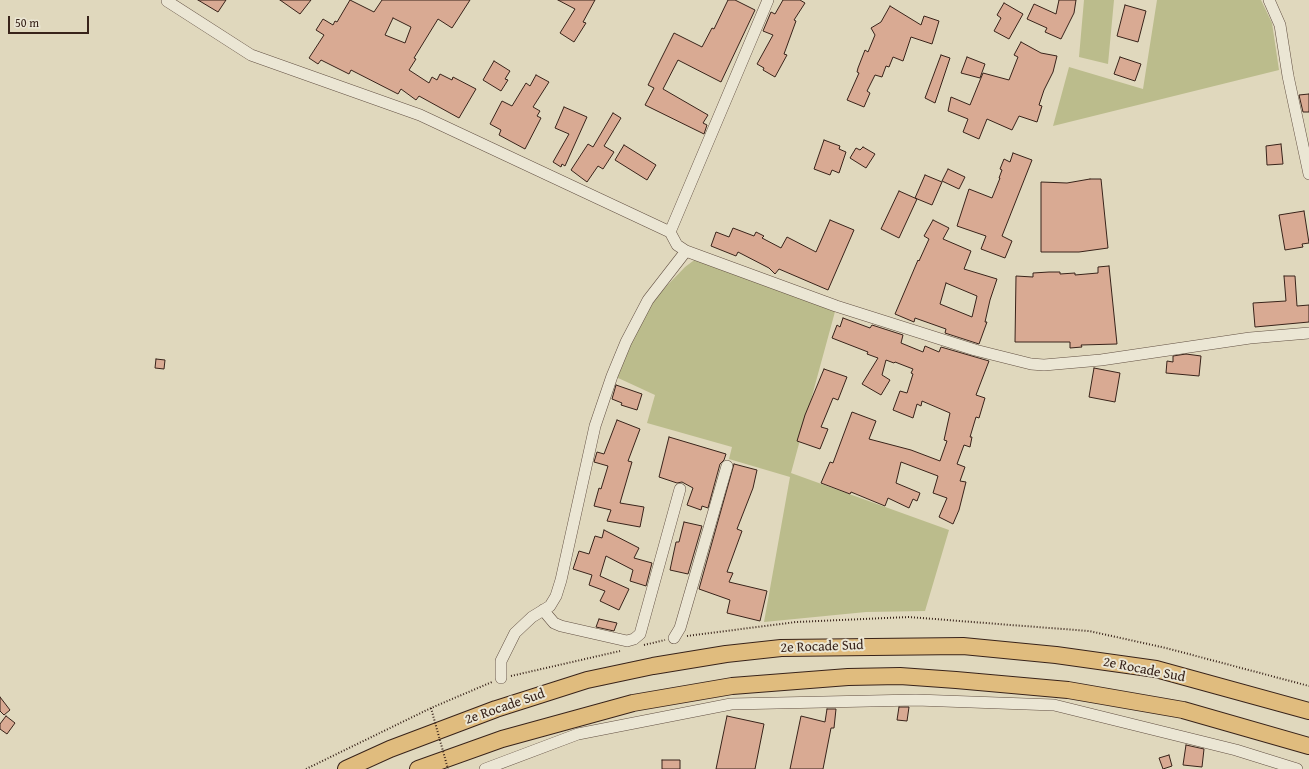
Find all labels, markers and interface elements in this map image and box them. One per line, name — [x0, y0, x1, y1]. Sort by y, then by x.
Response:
scale bar — [10, 8, 91, 34]
text: 50 m — [15, 14, 39, 31]
street label: 2e Rocade Sud — [780, 637, 864, 657]
street label: 2e Rocade Sud — [1101, 654, 1187, 686]
street label: 2e Rocade Sud — [463, 685, 547, 729]

